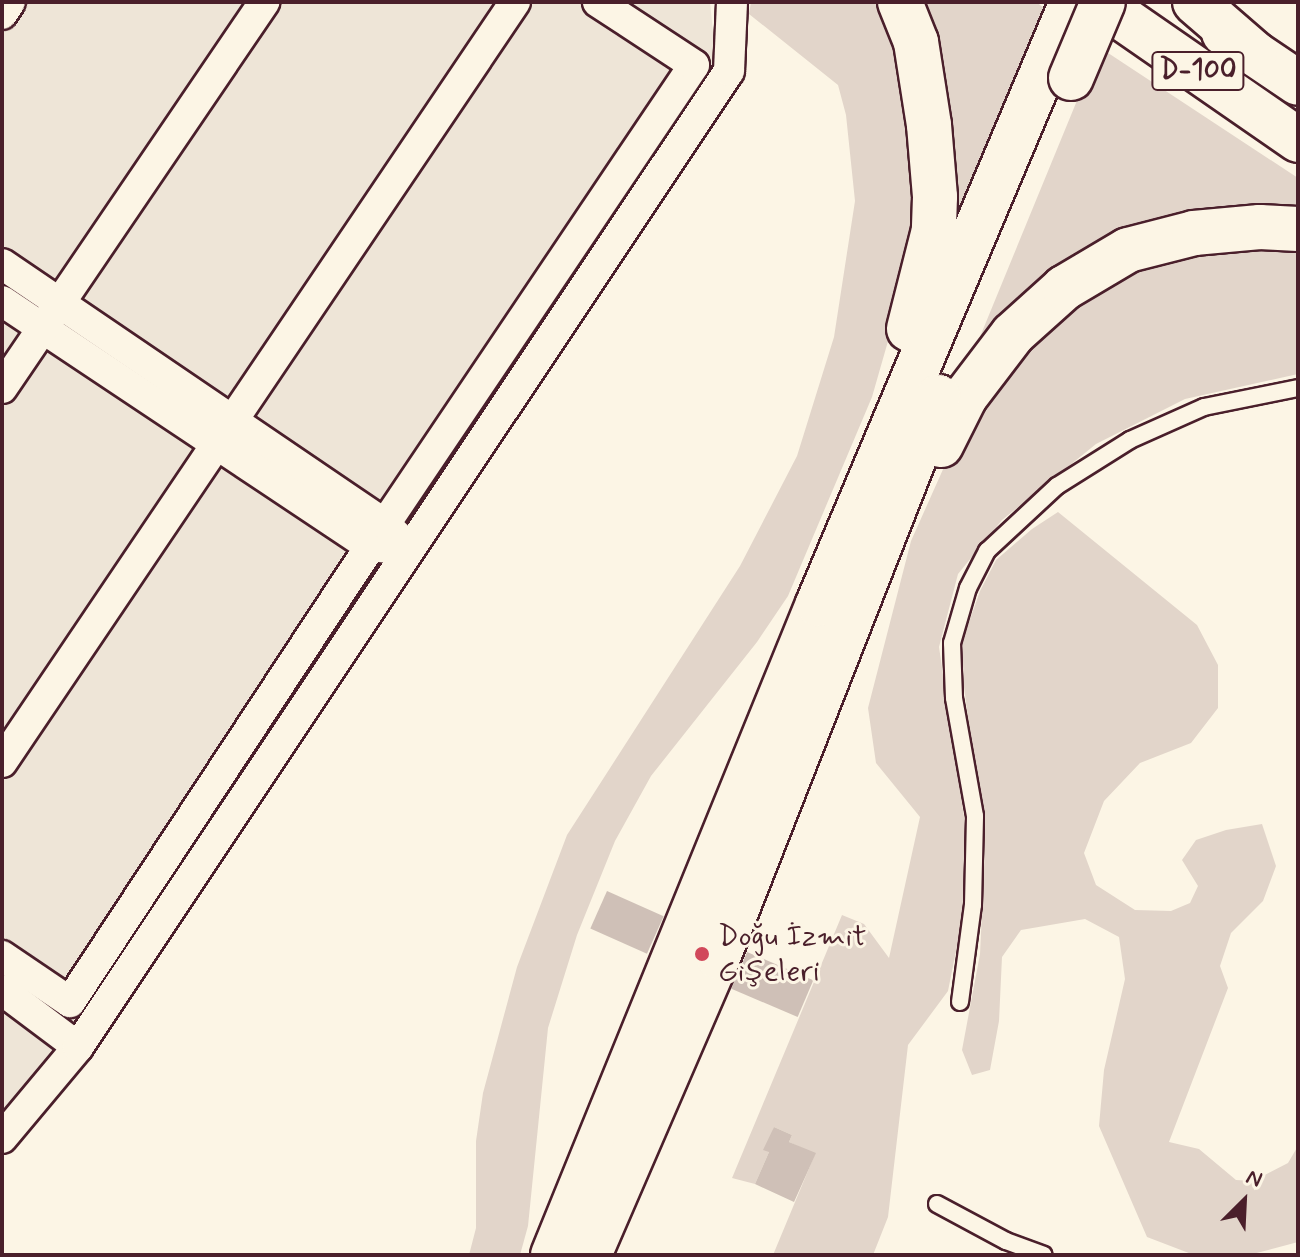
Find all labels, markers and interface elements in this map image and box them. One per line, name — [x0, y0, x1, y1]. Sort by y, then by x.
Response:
road number: D-100 — [1150, 47, 1246, 95]
place label: Doğu İzmit Gişeleri — [718, 919, 866, 990]
marker: Doğu İzmit Gişeleri — [693, 945, 711, 963]
north arrow — [1204, 1161, 1284, 1241]
text: N — [1241, 1163, 1266, 1195]

